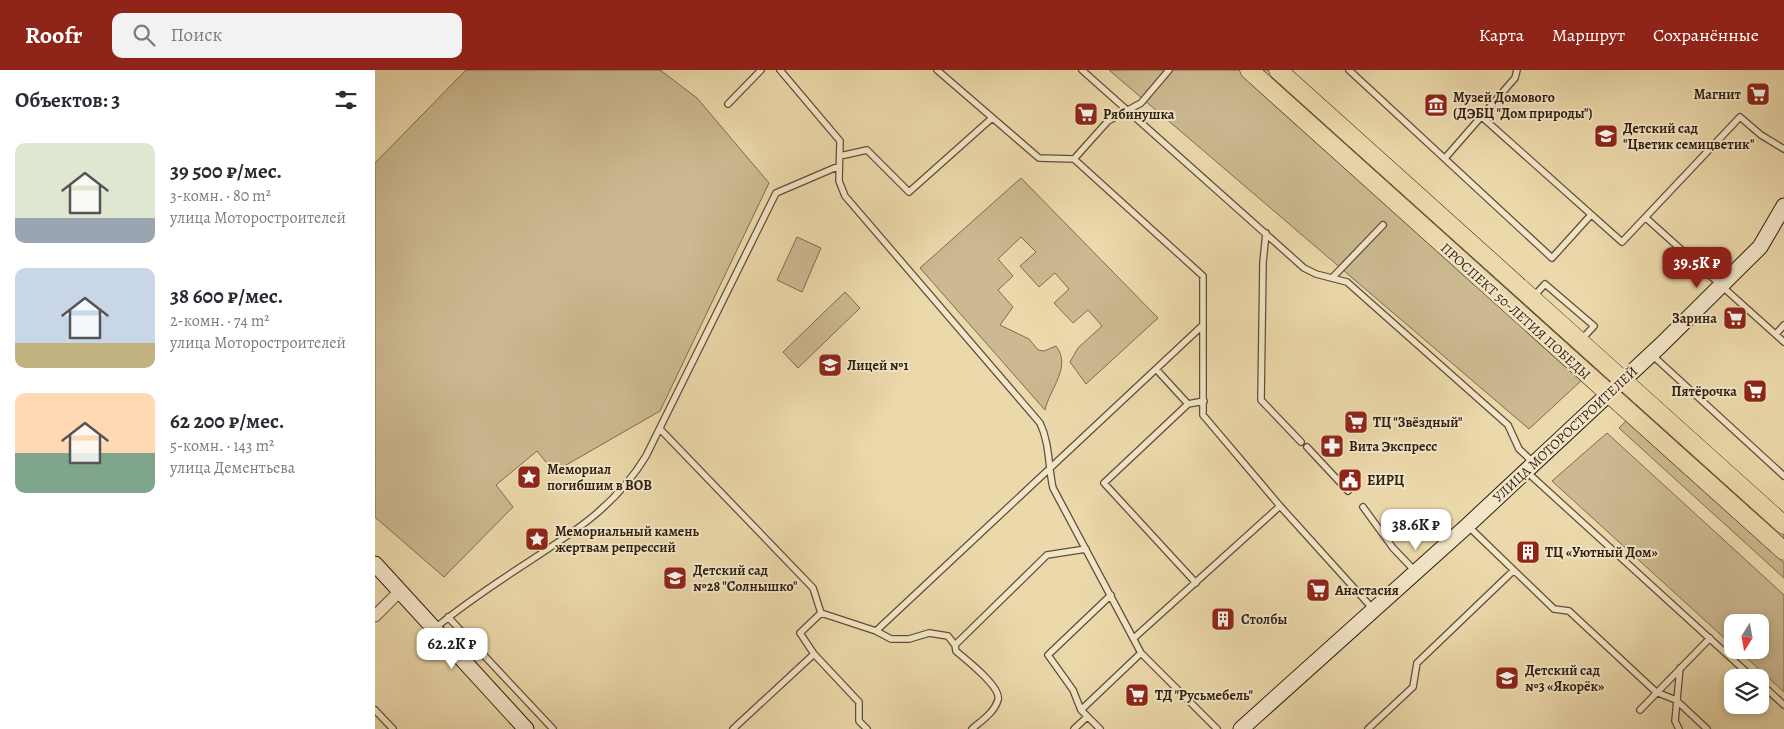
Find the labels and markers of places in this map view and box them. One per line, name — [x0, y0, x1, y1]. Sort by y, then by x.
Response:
supermarket icon: Магнит — [1745, 81, 1771, 107]
place label: Магнит — [1694, 85, 1742, 104]
place label: Музей Домового (ДЭБЦ "Дом природы") — [1453, 88, 1593, 123]
museum icon: Музей Домового (ДЭБЦ "Дом природы") — [1423, 92, 1449, 118]
supermarket icon: Рябинушка — [1073, 101, 1099, 127]
place label: Рябинушка — [1103, 105, 1175, 124]
place label: Детский сад "Цветик семицветик" — [1623, 119, 1755, 154]
school or university icon: Детский сад "Цветик семицветик" — [1593, 123, 1619, 149]
pin: 39.5K ₽ — [1651, 246, 1743, 289]
supermarket icon: Зарина — [1722, 305, 1748, 331]
place label: Зарина — [1672, 309, 1717, 328]
school or university icon: Лицей №1 — [817, 352, 843, 378]
place label: Лицей №1 — [847, 356, 908, 375]
supermarket icon: Пятёрочка — [1742, 378, 1768, 404]
place label: Пятёрочка — [1671, 382, 1737, 401]
supermarket icon: ТЦ "Звёздный" — [1343, 409, 1369, 435]
place label: ТЦ "Звёздный" — [1373, 413, 1463, 432]
pharmacy icon: Вита Экспресс — [1319, 433, 1345, 459]
place label: Вита Экспресс — [1349, 437, 1437, 456]
place label: Мемориал погибшим в ВОВ — [547, 460, 652, 495]
place icon: Мемориал погибшим в ВОВ — [516, 464, 542, 490]
public building icon: ЕИРЦ — [1337, 467, 1363, 493]
place label: ЕИРЦ — [1367, 471, 1404, 490]
pin: 38.6K ₽ — [1370, 508, 1462, 551]
place label: Мемориальный камень жертвам репрессий — [555, 522, 700, 557]
place icon: Мемориальный камень жертвам репрессий — [524, 526, 550, 552]
building icon: ТЦ «Уютный Дом» — [1515, 539, 1541, 565]
place label: ТЦ «Уютный Дом» — [1545, 543, 1658, 562]
place label: Детский сад №28 "Солнышко" — [693, 561, 798, 596]
school or university icon: Детский сад №28 "Солнышко" — [662, 565, 688, 591]
supermarket icon: Анастасия — [1305, 577, 1331, 603]
place label: Анастасия — [1334, 581, 1399, 600]
building icon: Столбы — [1210, 606, 1236, 632]
place label: Столбы — [1241, 610, 1288, 629]
pin: 62.2K ₽ — [406, 628, 498, 670]
place label: Детский сад №3 «Якорёк» — [1525, 661, 1604, 696]
school or university icon: Детский сад №3 «Якорёк» — [1494, 665, 1520, 691]
supermarket icon: ТД "Русьмебель" — [1124, 682, 1150, 708]
place label: ТД "Русьмебель" — [1155, 686, 1254, 705]

